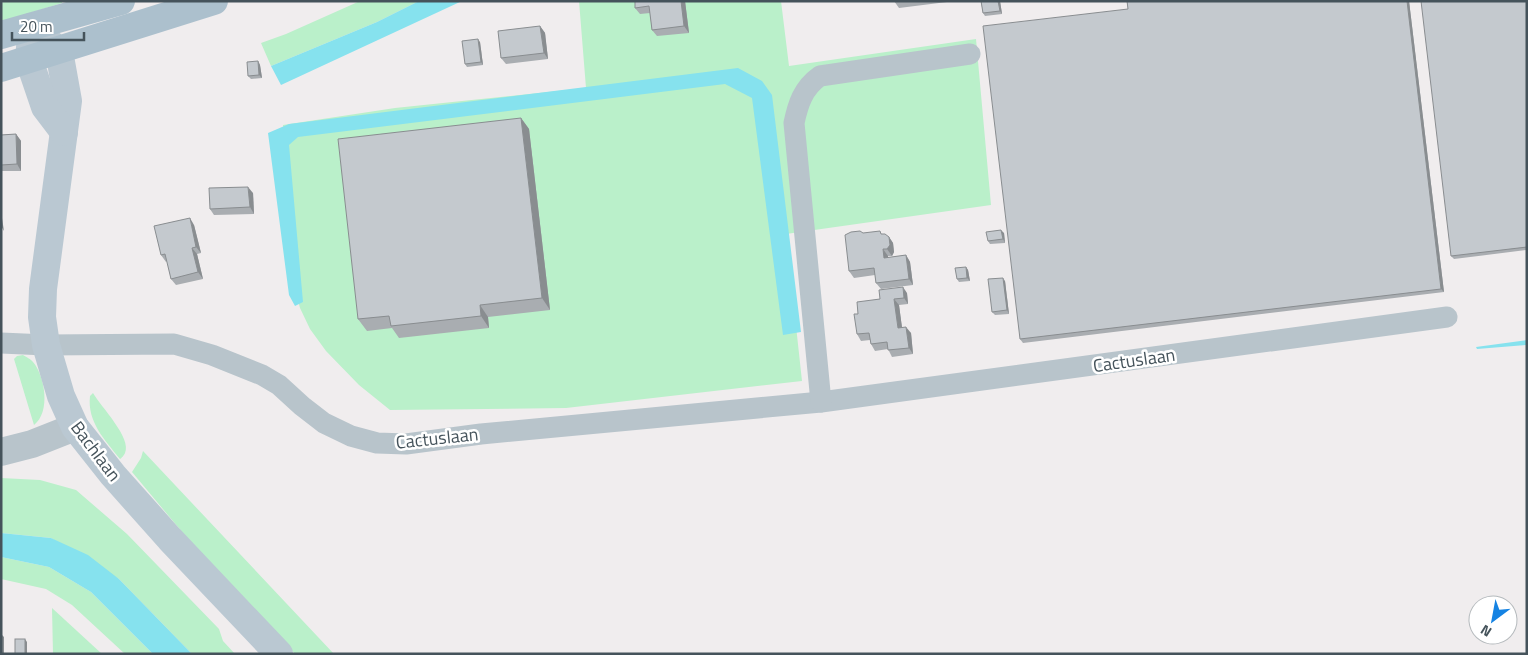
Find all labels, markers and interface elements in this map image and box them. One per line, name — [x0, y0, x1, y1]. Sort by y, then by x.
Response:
scale bar — [12, 10, 85, 42]
text: 20 m — [20, 15, 53, 38]
street label: Cactuslaan — [1091, 341, 1177, 379]
street label: Bachlaan — [64, 415, 128, 487]
street label: Cactuslaan — [394, 420, 480, 456]
north arrow — [1468, 595, 1518, 645]
text: N — [1476, 620, 1496, 643]

